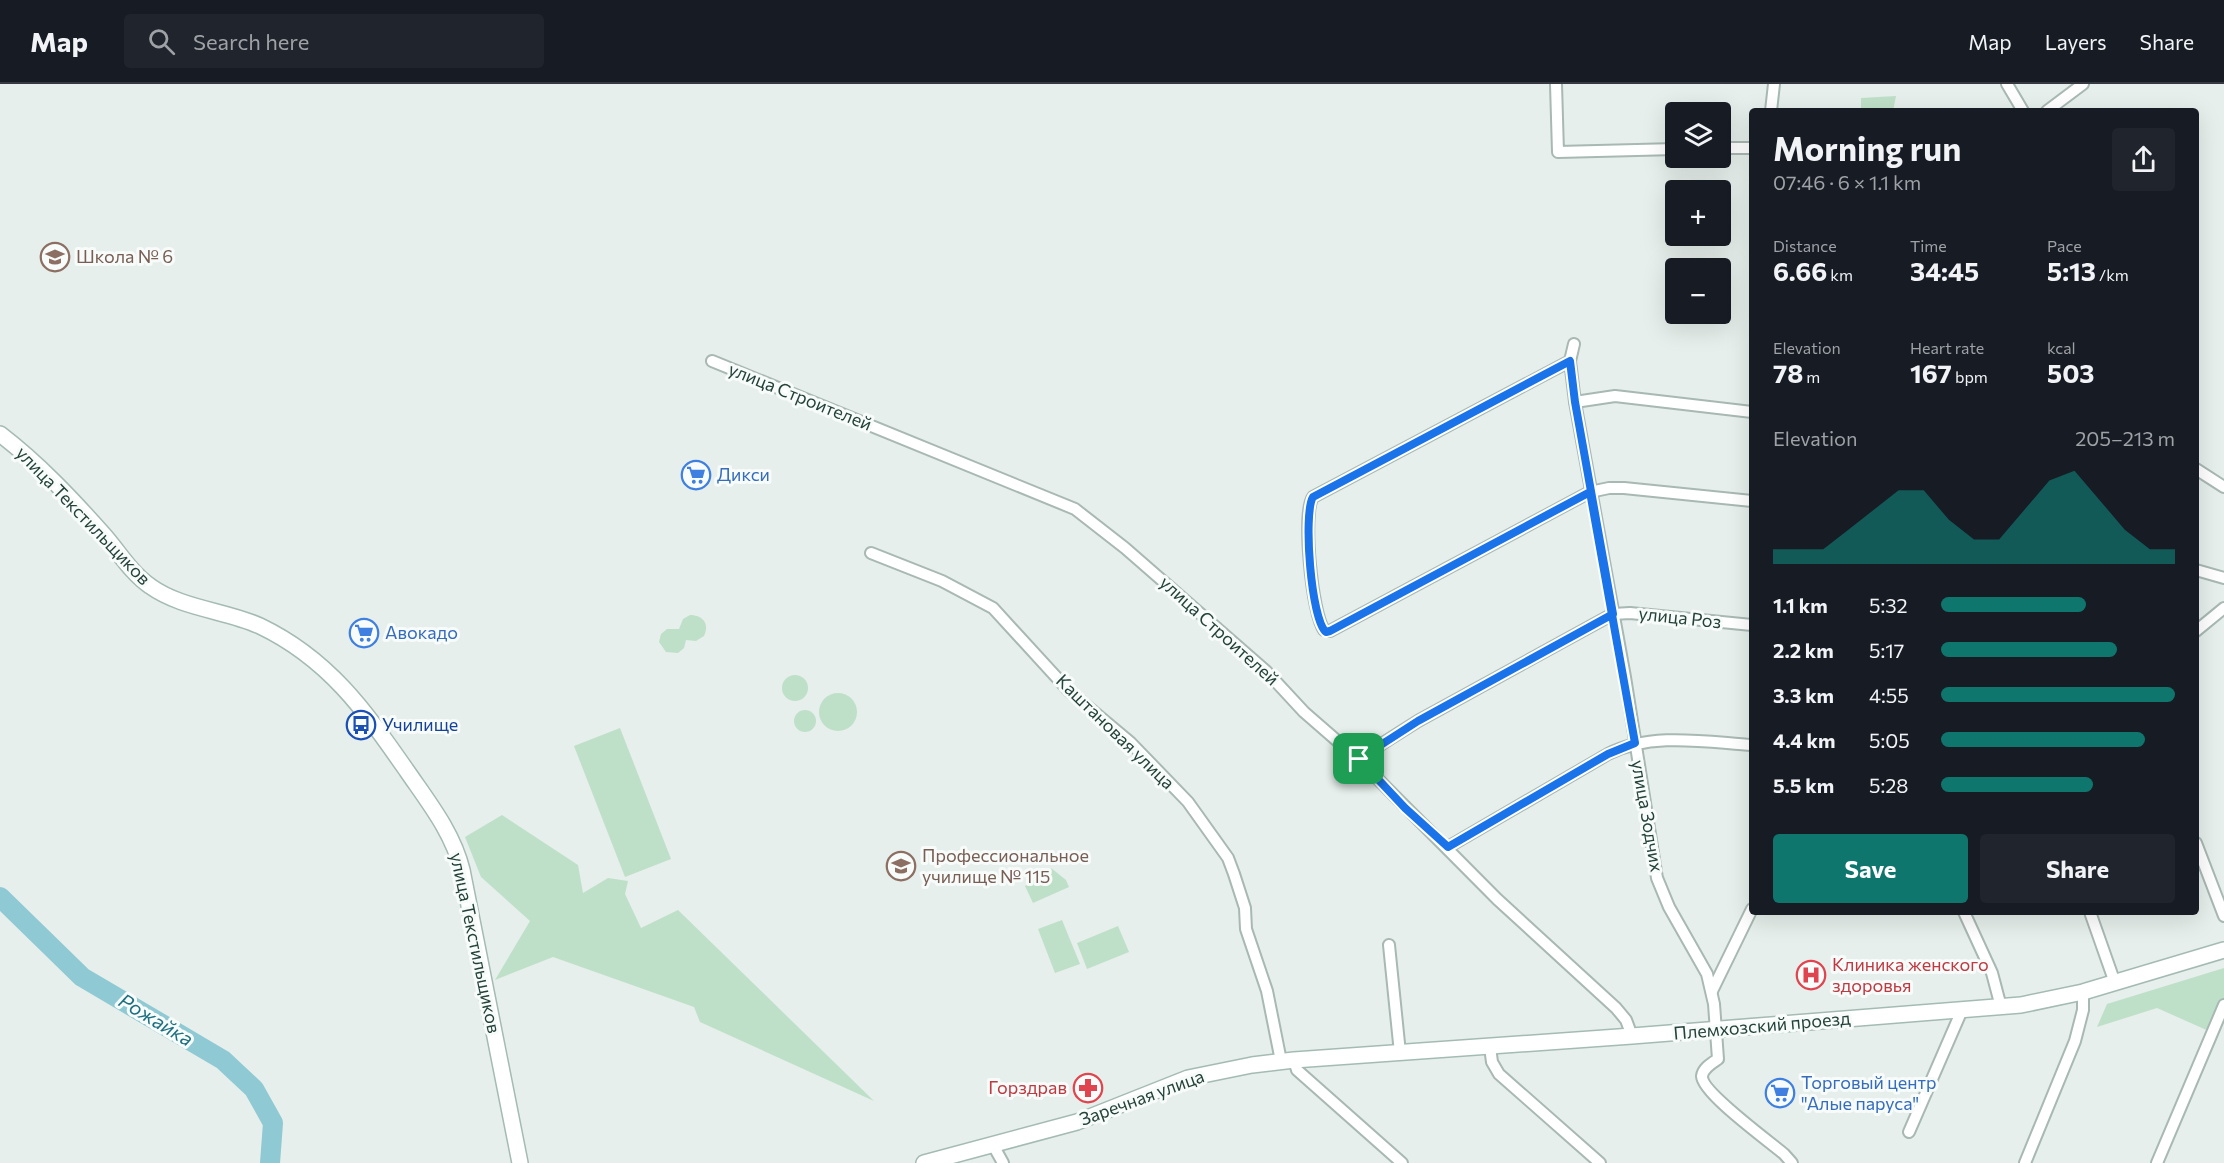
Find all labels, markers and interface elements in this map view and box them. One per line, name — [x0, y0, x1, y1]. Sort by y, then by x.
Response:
search box — [124, 14, 544, 68]
text: Map — [30, 24, 88, 58]
icon: search — [145, 25, 178, 58]
text: Search here — [193, 28, 309, 55]
text: Map — [1968, 29, 2012, 54]
text: Layers — [2045, 29, 2107, 54]
text: Share — [2140, 29, 2194, 54]
map controls — [1665, 102, 1731, 324]
button: layers — [1665, 102, 1731, 168]
text: Morning run — [1773, 127, 1961, 168]
button: share — [2112, 128, 2175, 191]
text: 07:46 · 6 × 1.1 km — [1773, 170, 1921, 194]
button: + — [1665, 180, 1731, 246]
text: Distance — [1773, 236, 1837, 255]
text: Time — [1910, 236, 1947, 255]
text: Pace — [2047, 236, 2082, 255]
school or university icon: Школа № 6 — [39, 241, 71, 273]
place label: Школа № 6 — [76, 245, 173, 267]
text: 6.66 — [1773, 255, 1827, 286]
text: 34:45 — [1910, 255, 1979, 286]
text: 5:13 — [2047, 255, 2096, 286]
button: − — [1665, 258, 1731, 324]
text: km — [1827, 265, 1853, 284]
text: /km — [2096, 265, 2129, 284]
text: Elevation — [1773, 338, 1841, 357]
text: Heart rate — [1910, 338, 1984, 357]
text: kcal — [2047, 338, 2076, 357]
street label: улица Строителей — [725, 357, 875, 435]
text: 78 — [1773, 357, 1803, 388]
text: 167 — [1910, 357, 1952, 388]
text: 503 — [2047, 357, 2094, 388]
text: m — [1803, 367, 1820, 386]
text: bpm — [1952, 367, 1988, 386]
text: Elevation — [1773, 426, 1858, 450]
text: 205–213 m — [2075, 426, 2175, 450]
street label: улица Текстильщиков — [12, 441, 156, 589]
supermarket icon: Дикси — [680, 459, 712, 491]
place label: Дикси — [717, 463, 770, 485]
street label: улица Строителей — [1156, 571, 1284, 690]
text: 1.1 km — [1773, 593, 1828, 617]
text: 5:32 — [1869, 593, 1908, 617]
street label: улица Роз — [1638, 602, 1723, 632]
supermarket icon: Авокадо — [348, 617, 380, 649]
place label: Авокадо — [385, 621, 458, 643]
text: 2.2 km — [1773, 638, 1834, 662]
text: 5:17 — [1869, 638, 1904, 662]
street label: Каштановая улица — [1052, 669, 1180, 793]
text: 3.3 km — [1773, 683, 1834, 707]
text: 4:55 — [1869, 683, 1909, 707]
bus stop icon: Училище — [345, 709, 377, 741]
place label: Училище — [382, 713, 458, 735]
text: 4.4 km — [1773, 728, 1835, 752]
text: 5:05 — [1869, 728, 1910, 752]
pin — [1333, 733, 1384, 784]
icon: arrive — [1342, 742, 1375, 775]
street label: улица Зодчих — [1627, 758, 1669, 874]
text: 5.5 km — [1773, 773, 1834, 797]
text: 5:28 — [1869, 773, 1908, 797]
button: Save — [1773, 834, 1968, 903]
button: Share — [1980, 834, 2175, 903]
place label: Профессиональное училище № 115 — [922, 844, 1089, 887]
school or university icon: Профессиональное училище № 115 — [885, 850, 917, 882]
street label: улица Текстильщиков — [446, 851, 506, 1035]
place label: Клиника женского здоровья — [1832, 953, 1989, 996]
hospital icon: Клиника женского здоровья — [1795, 959, 1827, 991]
water label: Рожайка — [115, 988, 198, 1051]
street label: Племхозский проезд — [1672, 1006, 1852, 1044]
street label: Заречная улица — [1076, 1064, 1207, 1130]
place label: Торговый центр "Алые паруса" — [1801, 1071, 1937, 1114]
pharmacy icon: Горздрав — [1072, 1072, 1104, 1104]
place label: Горздрав — [988, 1076, 1067, 1098]
supermarket icon: Торговый центр "Алые паруса" — [1764, 1077, 1796, 1109]

